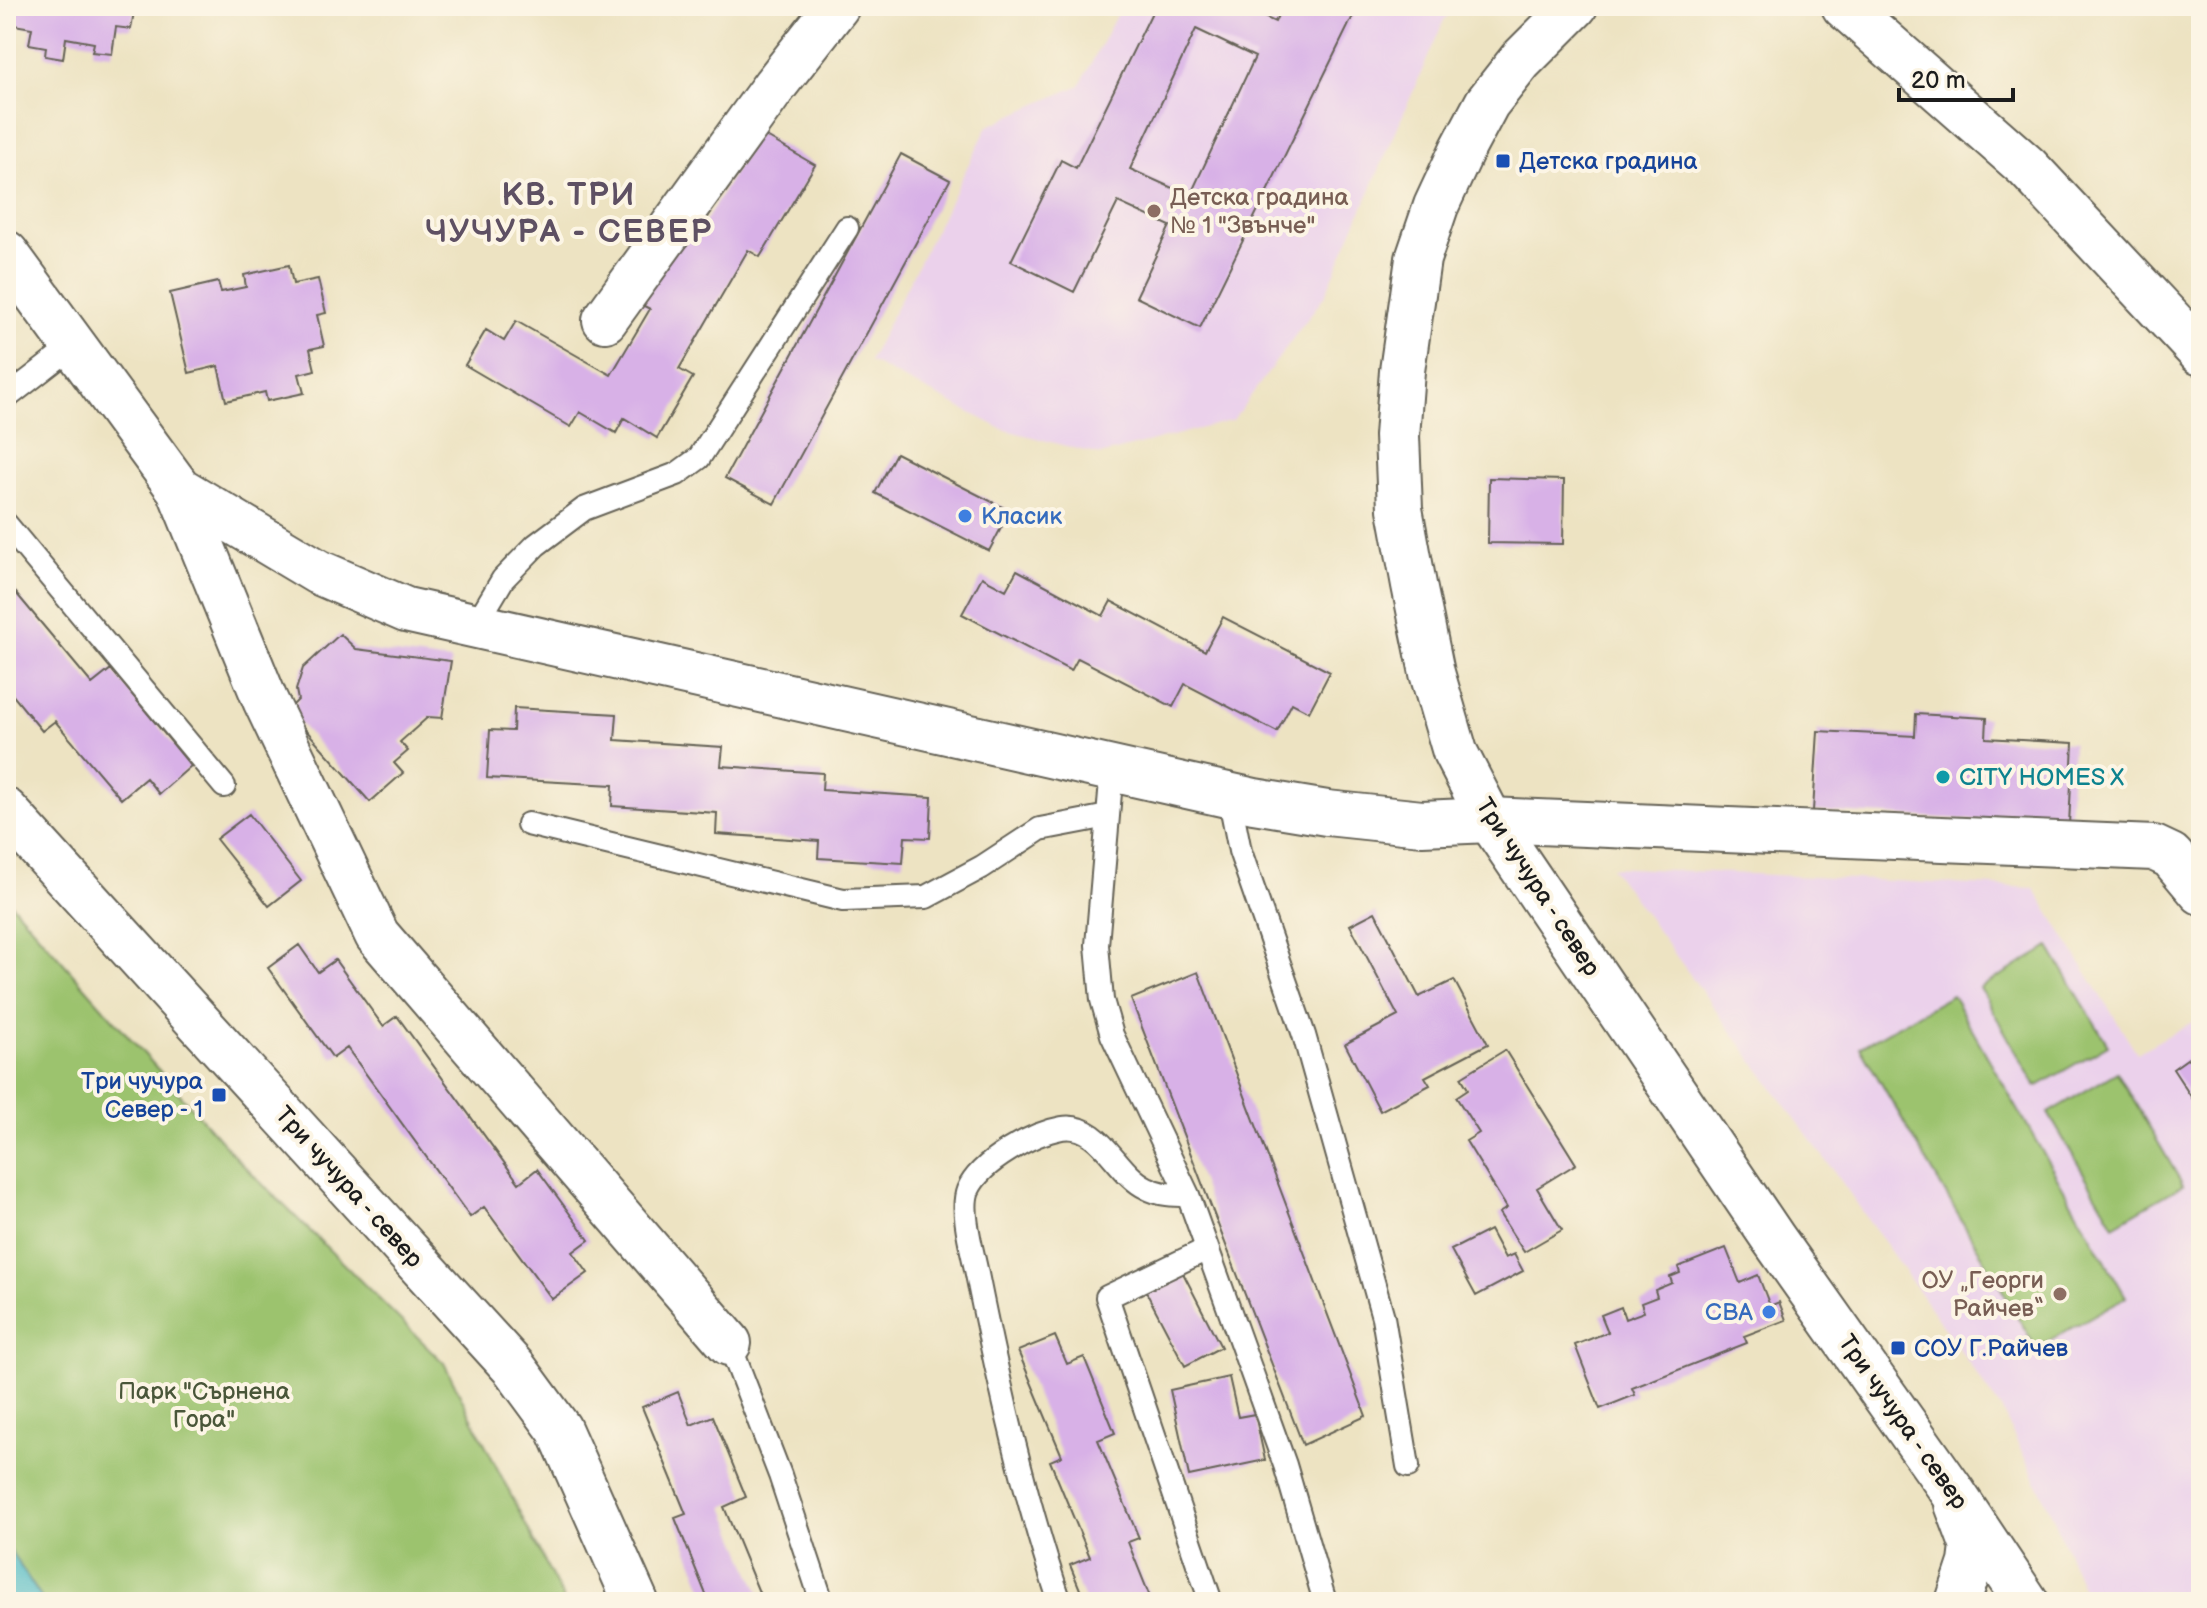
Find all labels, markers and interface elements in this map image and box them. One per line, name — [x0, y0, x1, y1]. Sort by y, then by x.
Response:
scale bar — [1899, 52, 2013, 102]
text: 20 m — [1911, 66, 1966, 95]
place label: Детска градина — [1519, 147, 1698, 176]
marker: Детска градина — [1494, 152, 1512, 170]
district label: КВ. ТРИ ЧУЧУРА - СЕВЕР — [425, 176, 713, 252]
place label: Детска градина № 1 "Звънче" — [1170, 183, 1349, 240]
marker: Детска градина № 1 "Звънче" — [1145, 202, 1163, 220]
place label: Класик — [981, 502, 1062, 531]
marker: Класик — [956, 507, 974, 525]
place label: CITY HOMES X — [1959, 763, 2124, 792]
marker: CITY HOMES X — [1934, 768, 1952, 786]
street label: Три чучура - север — [1470, 793, 1607, 982]
place label: Три чучура Север - 1 — [81, 1067, 203, 1124]
marker: Три чучура Север - 1 — [210, 1086, 228, 1104]
street label: Три чучура - север — [269, 1101, 429, 1274]
place label: ОУ „Георги Райчев“ — [1921, 1266, 2044, 1323]
marker: ОУ „Георги Райчев“ — [2051, 1285, 2069, 1303]
place label: CBA — [1705, 1298, 1753, 1327]
marker: CBA — [1760, 1303, 1778, 1321]
street label: Три чучура - север — [1832, 1329, 1974, 1515]
place label: СОУ Г.Райчев — [1914, 1334, 2069, 1363]
marker: СОУ Г.Райчев — [1889, 1339, 1907, 1357]
park label: Парк "Сърнена Гора" — [118, 1377, 290, 1434]

